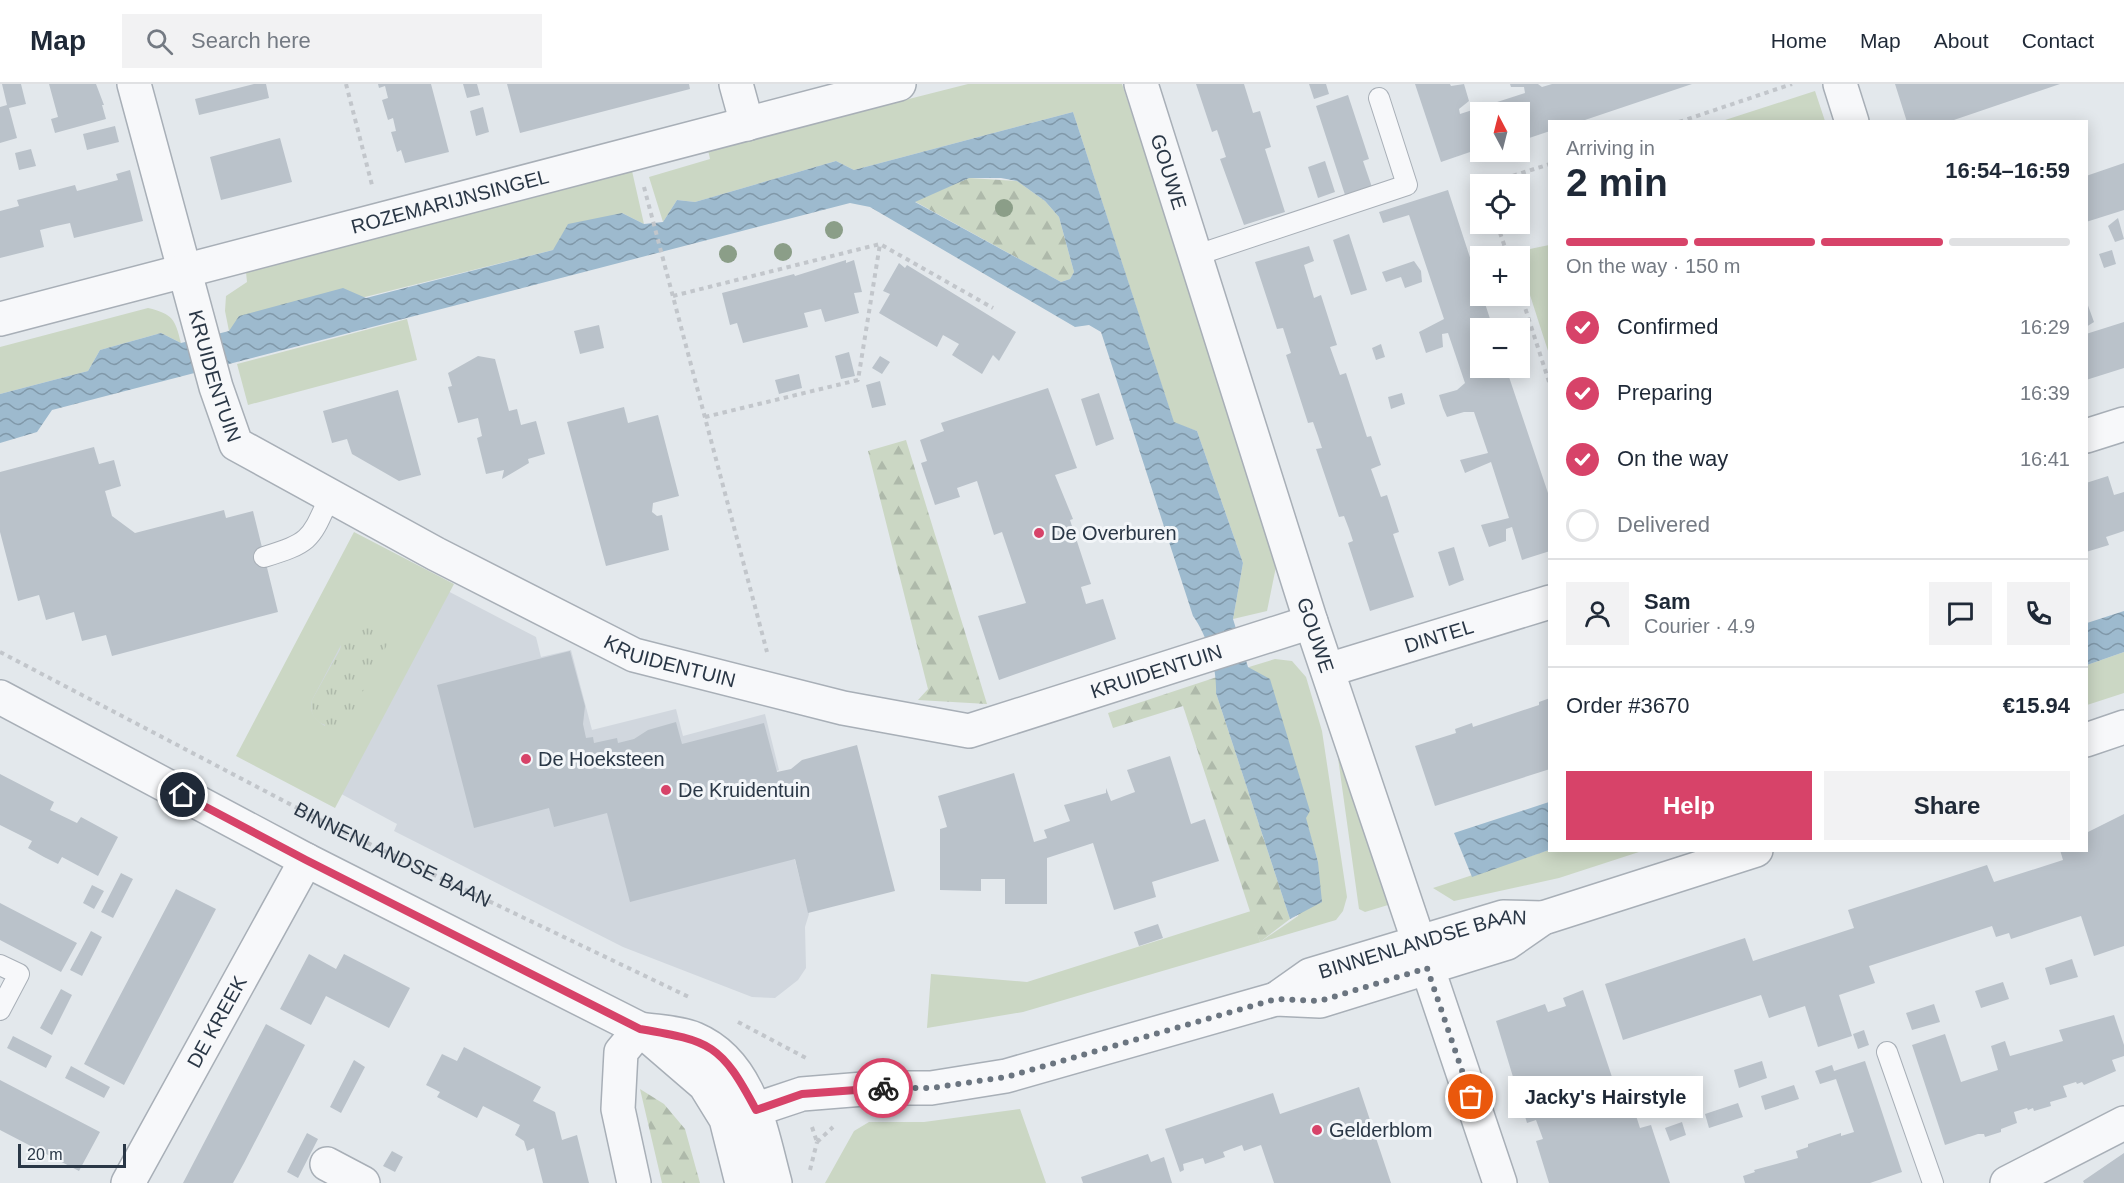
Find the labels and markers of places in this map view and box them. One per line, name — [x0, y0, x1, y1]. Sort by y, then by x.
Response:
place label: De Overburen — [1051, 522, 1177, 544]
marker: De Overburen — [1032, 526, 1046, 540]
place label: De Hoeksteen — [538, 748, 665, 770]
marker: De Hoeksteen — [519, 752, 533, 766]
pin — [157, 769, 208, 820]
place label: De Kruidentuin — [678, 779, 810, 801]
marker: De Kruidentuin — [659, 783, 673, 797]
pin — [1445, 1071, 1496, 1122]
callout: Jacky's Hairstyle — [1507, 1076, 1702, 1118]
place label: Gelderblom — [1329, 1119, 1432, 1141]
marker: Gelderblom — [1310, 1123, 1324, 1137]

